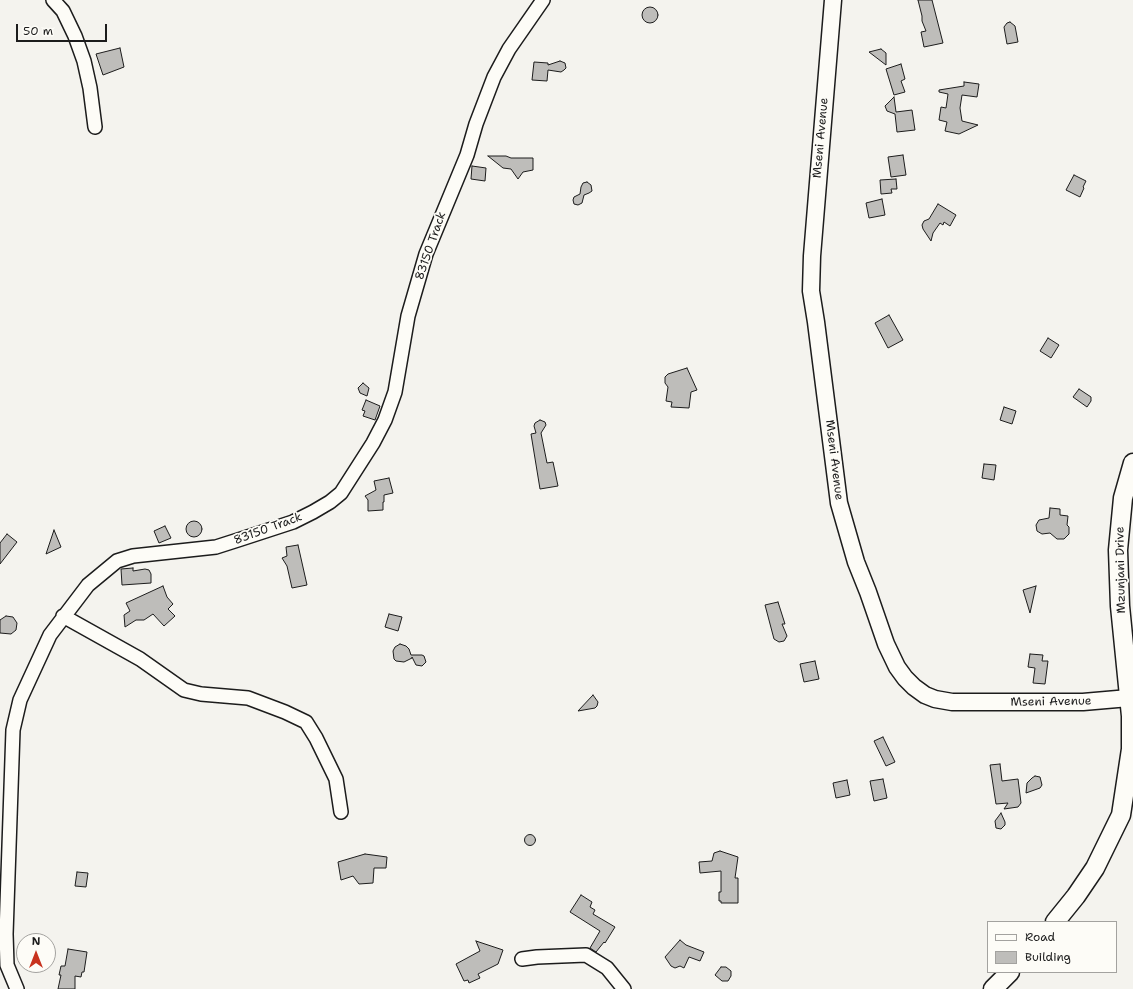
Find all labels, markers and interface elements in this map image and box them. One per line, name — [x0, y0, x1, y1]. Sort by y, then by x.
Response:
scale bar — [18, 16, 109, 42]
text: 50 m — [23, 23, 53, 39]
street label: Mseni Avenue — [810, 97, 832, 179]
street label: 83150 Track — [413, 210, 449, 282]
street label: Mseni Avenue — [822, 419, 846, 501]
street label: 83150 Track — [232, 510, 304, 548]
street label: Mzunjani Drive — [1113, 526, 1129, 614]
street label: Mseni Avenue — [1010, 694, 1092, 710]
legend — [987, 921, 1117, 973]
text: Road — [1025, 929, 1055, 945]
north arrow — [16, 933, 56, 973]
text: N — [32, 934, 40, 949]
text: Building — [1025, 949, 1071, 965]

